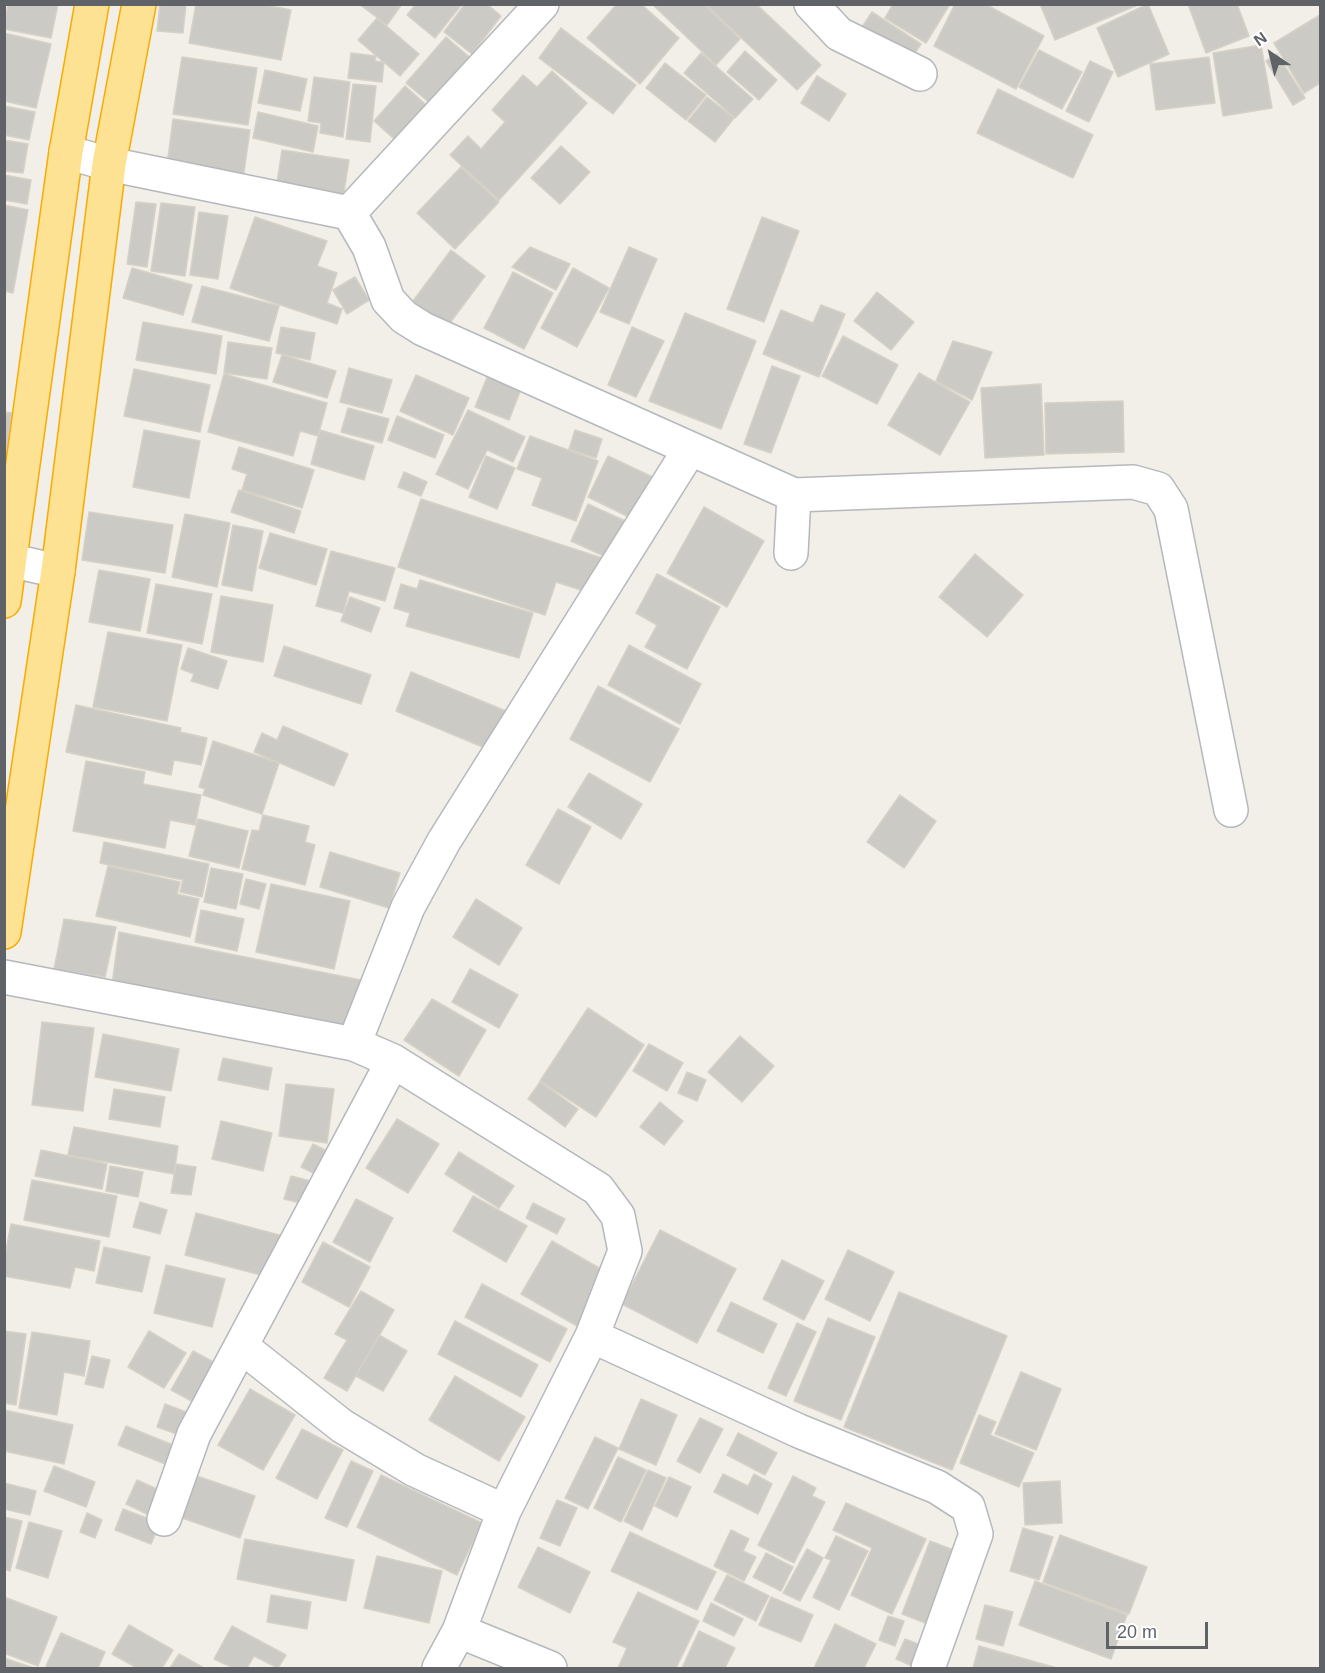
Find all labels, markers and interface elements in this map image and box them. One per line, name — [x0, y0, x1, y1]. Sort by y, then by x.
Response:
north arrow — [1241, 24, 1301, 84]
text: N — [1251, 29, 1270, 49]
scale bar — [1109, 1610, 1211, 1648]
text: 20 m — [1117, 1622, 1157, 1642]

